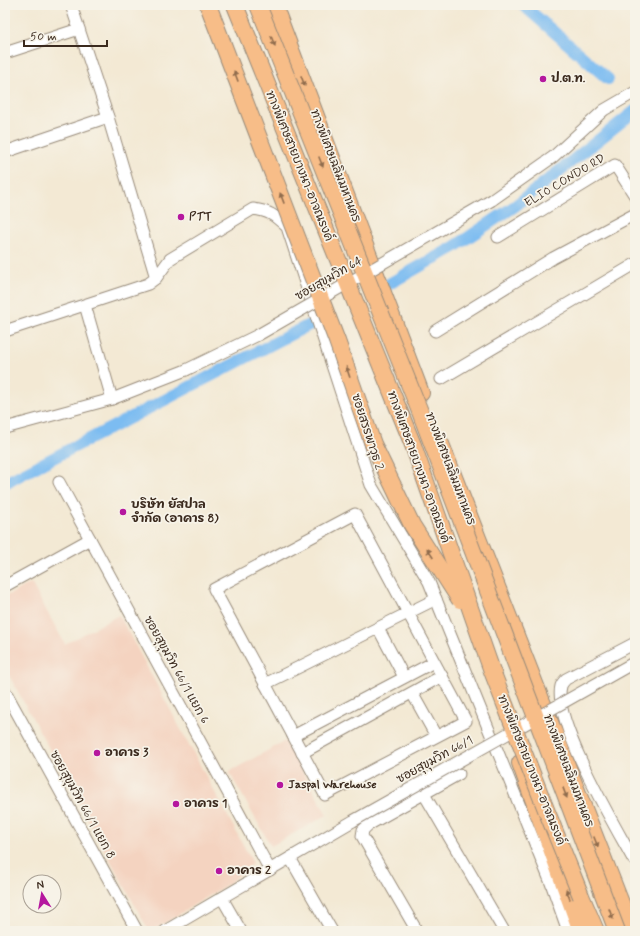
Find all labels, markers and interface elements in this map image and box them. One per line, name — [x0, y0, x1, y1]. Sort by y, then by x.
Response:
scale bar — [24, 22, 107, 48]
text: 50 m — [30, 29, 57, 45]
one-way arrow — [270, 36, 276, 48]
one-way arrow — [232, 70, 238, 82]
place label: ป.ต.ท. — [551, 71, 586, 87]
marker: ป.ต.ท. — [538, 74, 548, 84]
one-way arrow — [300, 75, 306, 87]
street label: ทางพิเศษสายบางนา-อาจณรงค์ — [261, 88, 338, 244]
street label: ทางพิเศษเฉลิมมหานคร — [306, 107, 364, 225]
street label: ELIO CONDO RD — [522, 150, 608, 211]
one-way arrow — [318, 157, 324, 169]
one-way arrow — [279, 191, 285, 203]
place label: PTT — [189, 209, 212, 225]
marker: PTT — [176, 212, 186, 222]
street label: ซอยสุขุมวิท 64 — [293, 253, 365, 305]
one-way arrow — [344, 365, 350, 377]
street label: ทางพิเศษสายบางนา-อาจณรงค์ — [383, 388, 454, 546]
street label: ซอยสรรพาวุธ 2 — [347, 392, 387, 472]
street label: ทางพิเศษเฉลิมมหานคร — [421, 410, 479, 528]
place label: บริษัท ยัสปาล จำกัด (อาคาร 8) — [131, 497, 219, 527]
marker: บริษัท ยัสปาล จำกัด (อาคาร 8) — [118, 507, 128, 517]
one-way arrow — [426, 548, 434, 558]
street label: ซอยสุขุมวิท 66/1 แยก 6 — [140, 613, 212, 727]
street label: ทางพิเศษสายบางนา-อาจณรงค์ — [493, 692, 570, 848]
street label: ทางพิเศษเฉลิมมหานคร — [539, 712, 597, 830]
street label: ซอยสุขุมวิท 66/1 — [394, 732, 476, 788]
place label: อาคาร 3 — [105, 745, 149, 761]
street label: ซอยสุขุมวิท 66/1 แยก 8 — [46, 748, 118, 862]
marker: อาคาร 3 — [92, 748, 102, 758]
place label: Jaspal Warehouse — [288, 777, 377, 793]
marker: Jaspal Warehouse — [275, 780, 285, 790]
one-way arrow — [562, 787, 568, 799]
place label: อาคาร 1 — [184, 796, 227, 812]
marker: อาคาร 1 — [171, 799, 181, 809]
one-way arrow — [594, 836, 600, 848]
place label: อาคาร 2 — [227, 863, 271, 879]
marker: อาคาร 2 — [214, 866, 224, 876]
north arrow — [22, 874, 62, 914]
text: N — [35, 878, 45, 893]
one-way arrow — [564, 888, 570, 900]
one-way arrow — [608, 909, 614, 921]

